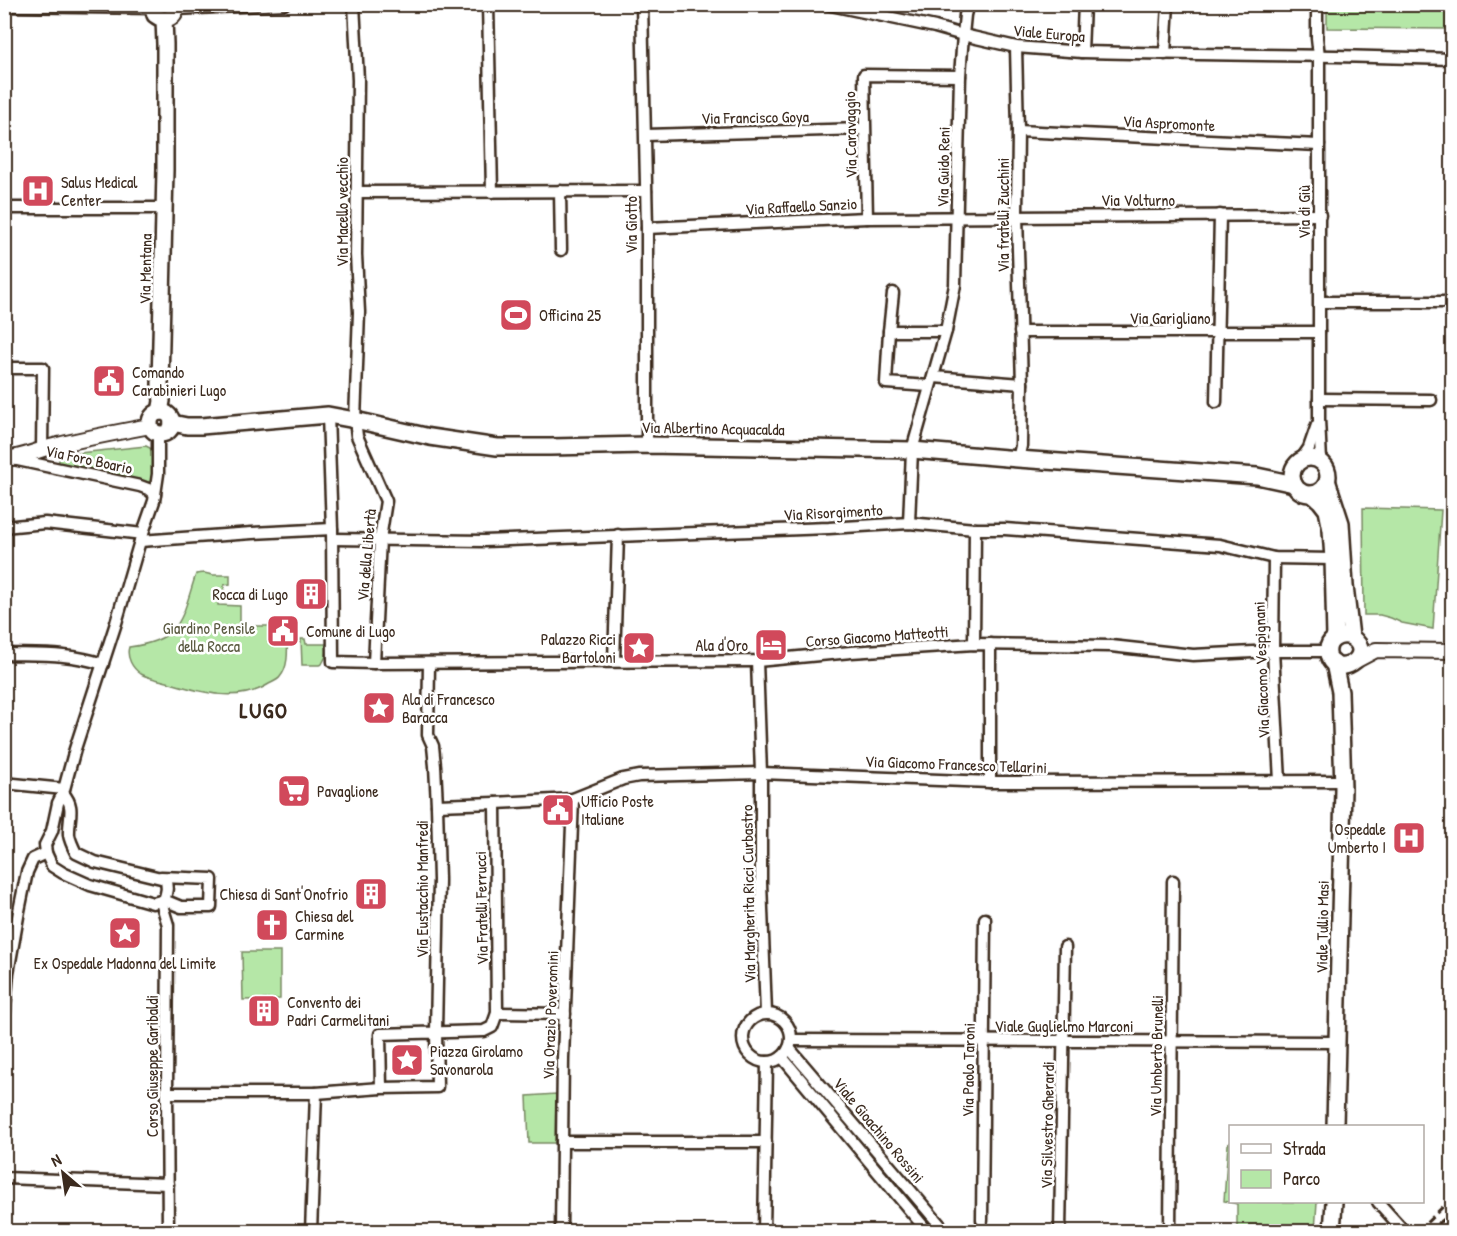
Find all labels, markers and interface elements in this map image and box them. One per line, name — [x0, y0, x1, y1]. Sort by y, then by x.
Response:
street label: Viale Europa — [1012, 19, 1086, 47]
street label: Via Caravaggio — [838, 91, 862, 179]
street label: Via Francisco Goya — [701, 105, 809, 129]
street label: Via Aspromonte — [1122, 110, 1216, 136]
street label: Via Guido Reni — [931, 126, 955, 208]
street label: Via Macello vecchio — [331, 157, 353, 267]
street label: Via fratelli Zucchini — [992, 158, 1014, 272]
place label: Salus Medical Center — [61, 171, 138, 211]
hospital icon: Salus Medical Center — [20, 173, 56, 209]
street label: Via di Giù — [1293, 185, 1315, 239]
street label: Via Volturno — [1101, 189, 1176, 211]
street label: Via Raffaello Sanzio — [745, 192, 858, 220]
street label: Via Giotto — [620, 196, 642, 254]
street label: Via Mentana — [133, 233, 157, 305]
sports icon: Officina 25 — [498, 297, 534, 333]
place label: Officina 25 — [539, 304, 601, 326]
street label: Via Garigliano — [1129, 307, 1211, 329]
place label: Comando Carabinieri Lugo — [132, 361, 227, 401]
public building icon: Comando Carabinieri Lugo — [91, 363, 127, 399]
street label: Via Albertino Acquacalda — [641, 416, 785, 440]
street label: Via Foro Boario — [44, 439, 135, 479]
street label: Via Risorgimento — [783, 498, 884, 526]
street label: Via della Libertà — [351, 508, 381, 602]
building icon: Rocca di Lugo — [293, 576, 329, 612]
place label: Rocca di Lugo — [212, 583, 289, 605]
street label: Via Giacomo Vespignani — [1248, 601, 1274, 739]
public building icon: Comune di Lugo — [265, 613, 301, 649]
park label: Giardino Pensile della Rocca — [163, 617, 256, 657]
place label: Comune di Lugo — [306, 620, 396, 642]
street label: Corso Giacomo Matteotti — [805, 620, 949, 652]
hotel icon: Ala d'Oro — [753, 627, 789, 663]
place label: Palazzo Ricci Bartoloni — [541, 628, 616, 668]
place icon: Palazzo Ricci Bartoloni — [621, 630, 657, 666]
place label: Ala d'Oro — [696, 634, 749, 656]
place label: Ala di Francesco Baracca — [402, 688, 495, 728]
place icon: Ala di Francesco Baracca — [361, 690, 397, 726]
district label: LUGO — [239, 695, 289, 725]
street label: Via Giacomo Francesco Tellarini — [865, 750, 1047, 778]
supermarket icon: Pavaglione — [276, 773, 312, 809]
place label: Pavaglione — [317, 780, 379, 802]
place label: Ufficio Poste Italiane — [581, 790, 655, 830]
public building icon: Ufficio Poste Italiane — [540, 792, 576, 828]
street label: Via Margherita Ricci Curbastro — [735, 804, 761, 984]
place label: Ospedale Umberto I — [1328, 818, 1387, 858]
street label: Via Eustacchio Manfredi — [411, 820, 433, 958]
hospital icon: Ospedale Umberto I — [1391, 820, 1427, 856]
street label: Via Fratelli Ferrucci — [469, 851, 493, 965]
building icon: Chiesa di Sant'Onofrio — [353, 876, 389, 912]
street label: Viale Tullio Masi — [1310, 880, 1334, 974]
place label: Chiesa di Sant'Onofrio — [219, 883, 349, 905]
place label: Chiesa del Carmine — [295, 905, 354, 945]
church icon: Chiesa del Carmine — [254, 907, 290, 943]
place icon: Ex Ospedale Madonna del Limite — [107, 915, 143, 951]
street label: Via Orazio Poveromini — [537, 950, 563, 1080]
place label: Ex Ospedale Madonna del Limite — [34, 952, 217, 974]
place label: Convento dei Padri Carmelitani — [287, 991, 390, 1031]
building icon: Convento dei Padri Carmelitani — [246, 993, 282, 1029]
street label: Corso Giuseppe Garibaldi — [141, 995, 163, 1137]
street label: Via Umberto Brunelli — [1144, 995, 1168, 1117]
street label: Viale Guglielmo Marconi — [994, 1015, 1134, 1037]
street label: Via Paolo Taroni — [956, 1023, 980, 1117]
place label: Piazza Girolamo Savonarola — [430, 1040, 523, 1080]
place icon: Piazza Girolamo Savonarola — [389, 1042, 425, 1078]
street label: Via Silvestro Gherardi — [1035, 1061, 1059, 1189]
street label: Viale Gioachino Rossini — [828, 1073, 930, 1187]
legend — [1229, 1125, 1424, 1203]
text: Strada — [1283, 1136, 1326, 1161]
north arrow — [33, 1143, 93, 1203]
text: N — [47, 1148, 65, 1172]
text: Parco — [1283, 1166, 1320, 1191]

